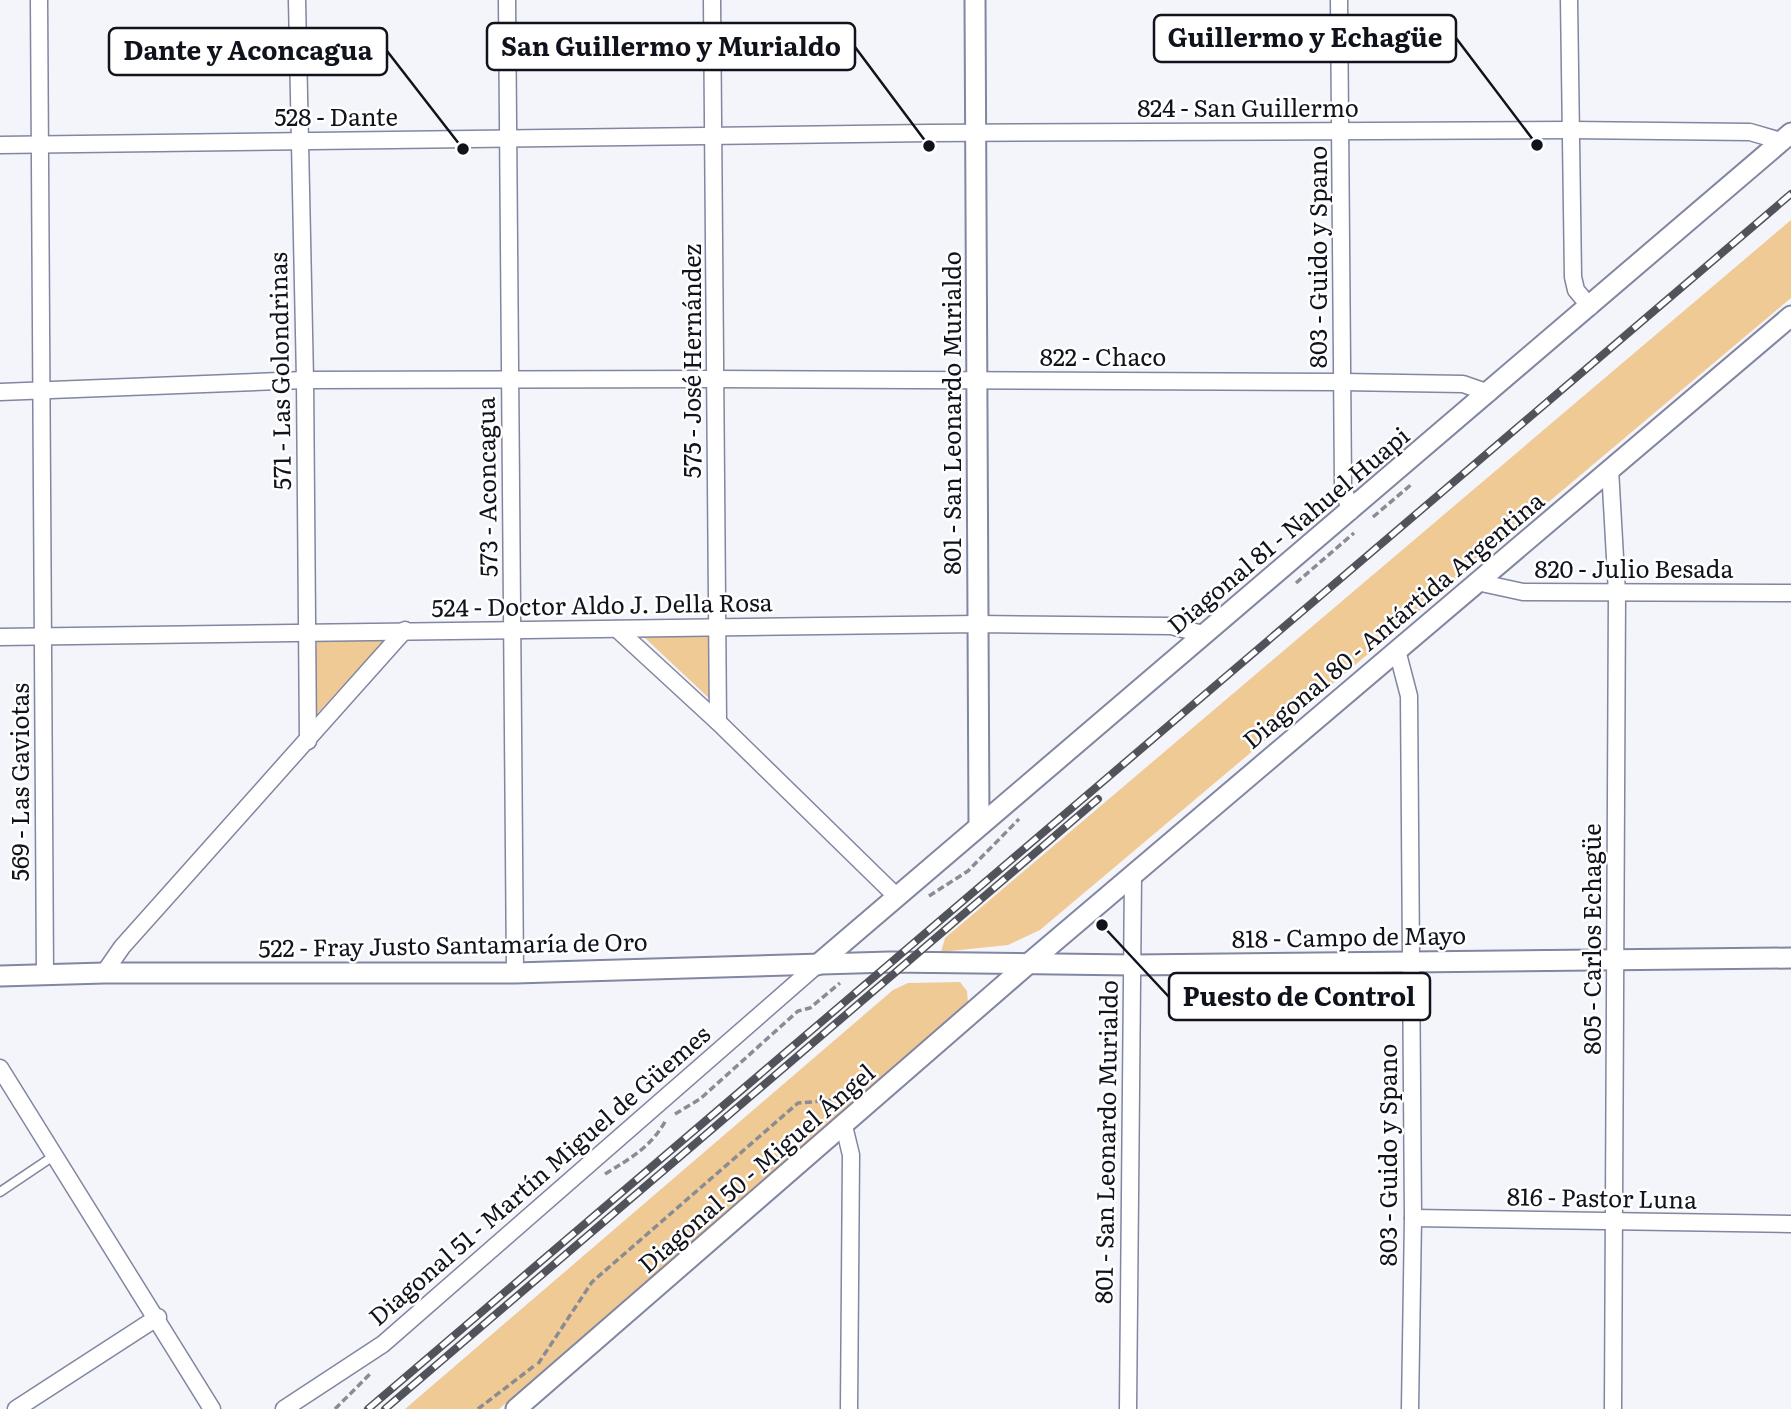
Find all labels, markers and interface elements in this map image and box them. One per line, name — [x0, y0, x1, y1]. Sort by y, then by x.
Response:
callout: Guillermo y Echagüe — [1154, 15, 1456, 62]
text: Guillermo y Echagüe — [1168, 16, 1442, 55]
callout: San Guillermo y Murialdo — [487, 23, 855, 70]
text: San Guillermo y Murialdo — [501, 25, 841, 64]
callout: Dante y Aconcagua — [109, 28, 387, 75]
text: Dante y Aconcagua — [123, 29, 373, 68]
street label: 824 - San Guillermo — [1137, 89, 1359, 124]
street label: 528 - Dante — [274, 98, 398, 133]
street label: 803 - Guido y Spano — [1299, 146, 1334, 368]
street label: 575 - José Hernández — [673, 243, 708, 478]
street label: 801 - San Leonardo Murialdo — [933, 251, 968, 575]
street label: 571 - Las Golondrinas — [259, 252, 298, 490]
street label: 822 - Chaco — [1040, 338, 1166, 373]
street label: 573 - Aconcagua — [466, 396, 505, 578]
street label: Diagonal 81 - Nahuel Huapi — [1159, 417, 1416, 641]
street label: Diagonal 80 - Antártida Argentina — [1234, 482, 1551, 756]
street label: 820 - Julio Besada — [1535, 550, 1734, 585]
street label: 524 - Doctor Aldo J. Della Rosa — [431, 583, 773, 624]
street label: 569 - Las Gaviotas — [1, 683, 36, 881]
street label: 805 - Carlos Echagüe — [1573, 823, 1608, 1055]
street label: 818 - Campo de Mayo — [1231, 916, 1466, 955]
street label: 522 - Fray Justo Santamaría de Oro — [258, 923, 648, 964]
callout: Puesto de Control — [1169, 973, 1430, 1020]
text: Puesto de Control — [1183, 975, 1416, 1014]
street label: 801 - San Leonardo Murialdo — [1084, 980, 1125, 1304]
street label: Diagonal 51 - Martín Miguel de Güemes — [360, 1016, 717, 1332]
street label: 803 - Guido y Spano — [1369, 1044, 1404, 1266]
street label: Diagonal 50 - Miguel Ángel — [629, 1054, 881, 1280]
street label: 816 - Pastor Luna — [1507, 1177, 1697, 1216]

